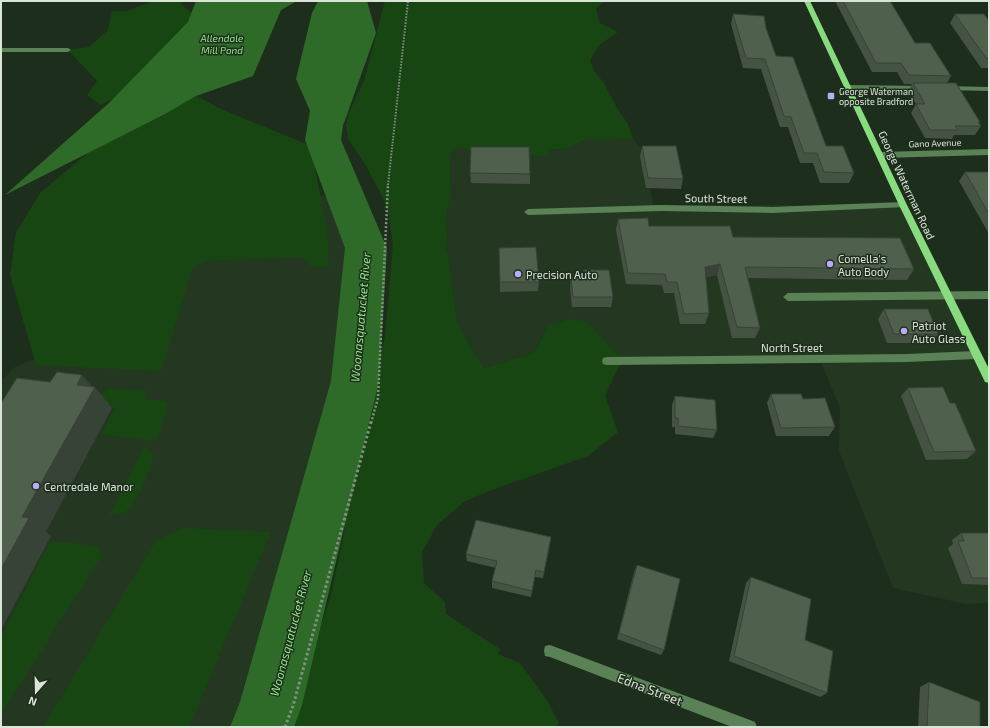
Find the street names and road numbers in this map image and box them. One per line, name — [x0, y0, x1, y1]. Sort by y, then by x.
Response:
street label: George Waterman Road — [876, 129, 938, 241]
street label: Gano Avenue — [908, 137, 962, 149]
street label: South Street — [685, 191, 747, 205]
street label: North Street — [761, 341, 823, 354]
street label: Edna Street — [615, 669, 685, 709]

